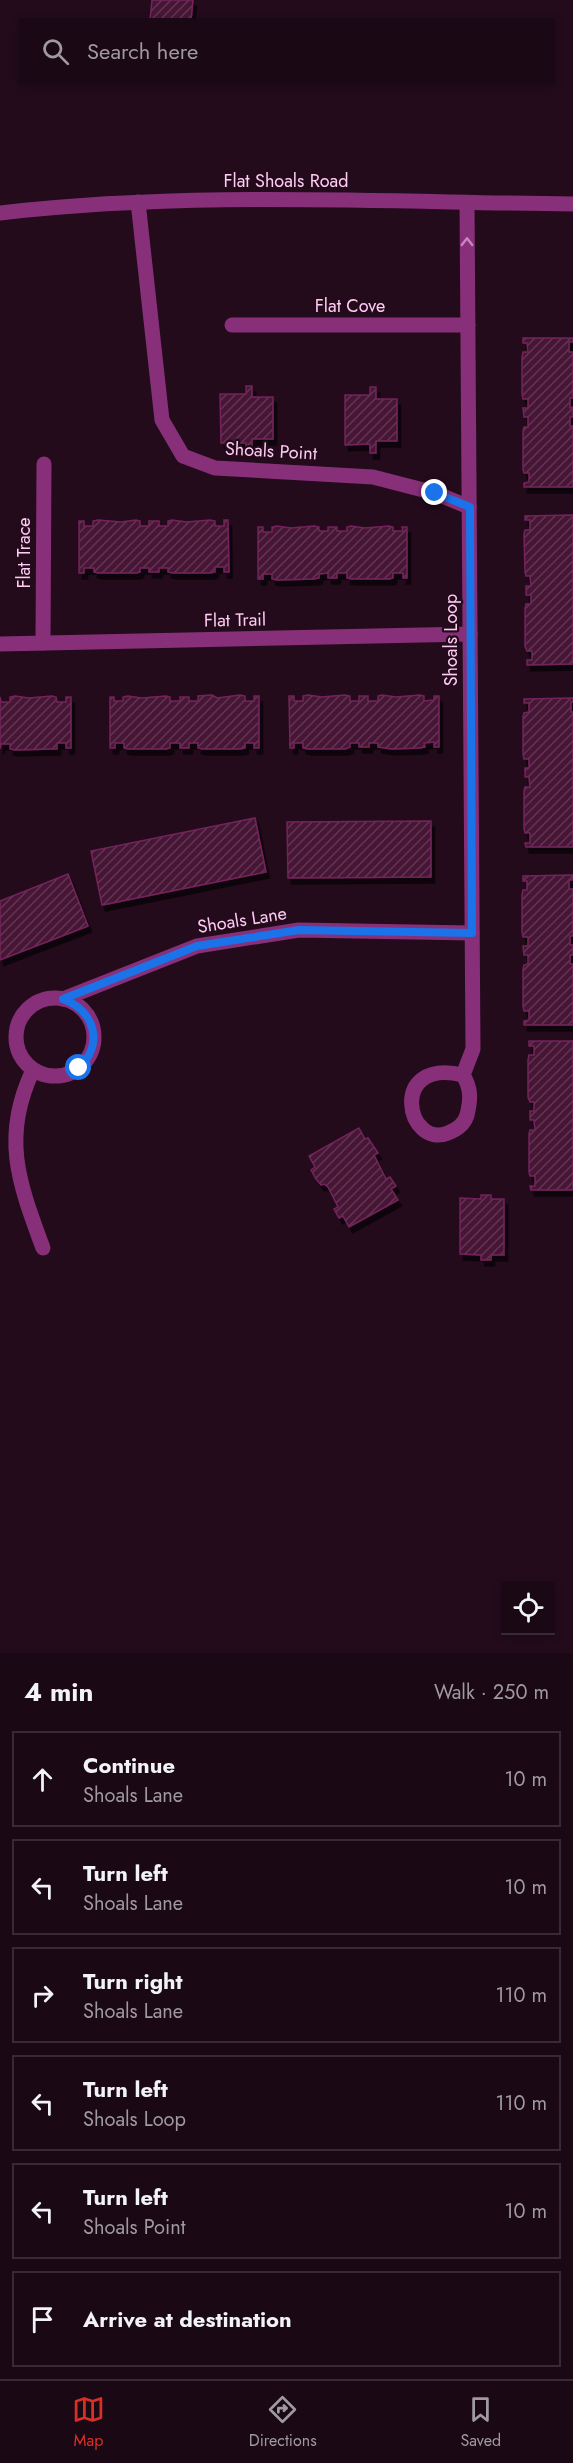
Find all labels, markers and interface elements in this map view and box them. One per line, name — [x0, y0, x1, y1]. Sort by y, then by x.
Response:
search box — [18, 18, 555, 84]
icon: search — [39, 35, 72, 68]
text: Search here — [87, 35, 198, 67]
street label: Flat Shoals Road — [224, 168, 348, 194]
one-way arrow — [461, 238, 474, 247]
street label: Flat Cove — [315, 293, 385, 319]
street label: Shoals Point — [224, 436, 318, 466]
route end — [421, 479, 447, 505]
street label: Flat Trace — [11, 517, 37, 589]
street label: Shoals Loop — [438, 594, 464, 686]
street label: Flat Trail — [204, 606, 266, 634]
street label: Shoals Lane — [195, 900, 289, 940]
route start — [65, 1054, 91, 1080]
map controls — [501, 1581, 555, 1635]
button: locate — [501, 1581, 555, 1635]
text: 4 min — [24, 1673, 93, 1711]
text: Walk · 250 m — [434, 1678, 549, 1707]
text: Continue — [83, 1749, 175, 1781]
icon: ahead — [26, 1763, 59, 1796]
text: 10 m — [504, 1765, 547, 1794]
text: Shoals Lane — [83, 1781, 183, 1810]
text: Turn left — [83, 1857, 168, 1889]
icon: left — [26, 1871, 59, 1904]
text: 10 m — [504, 1873, 547, 1902]
text: Shoals Lane — [83, 1889, 183, 1918]
text: Turn right — [83, 1965, 183, 1997]
icon: right — [26, 1979, 59, 2012]
text: 110 m — [495, 1981, 547, 2010]
text: Shoals Lane — [83, 1997, 183, 2026]
text: Turn left — [83, 2073, 168, 2105]
icon: left — [26, 2087, 59, 2120]
text: 110 m — [495, 2089, 547, 2118]
text: Shoals Loop — [83, 2105, 186, 2134]
text: Turn left — [83, 2181, 168, 2213]
icon: left — [26, 2195, 59, 2228]
text: 10 m — [504, 2197, 547, 2226]
text: Shoals Point — [83, 2213, 185, 2242]
icon: arrive — [26, 2303, 59, 2336]
text: Arrive at destination — [83, 2303, 292, 2335]
tab: Map — [72, 2393, 105, 2452]
tab: Directions — [249, 2393, 317, 2452]
tab: Saved — [460, 2393, 501, 2452]

